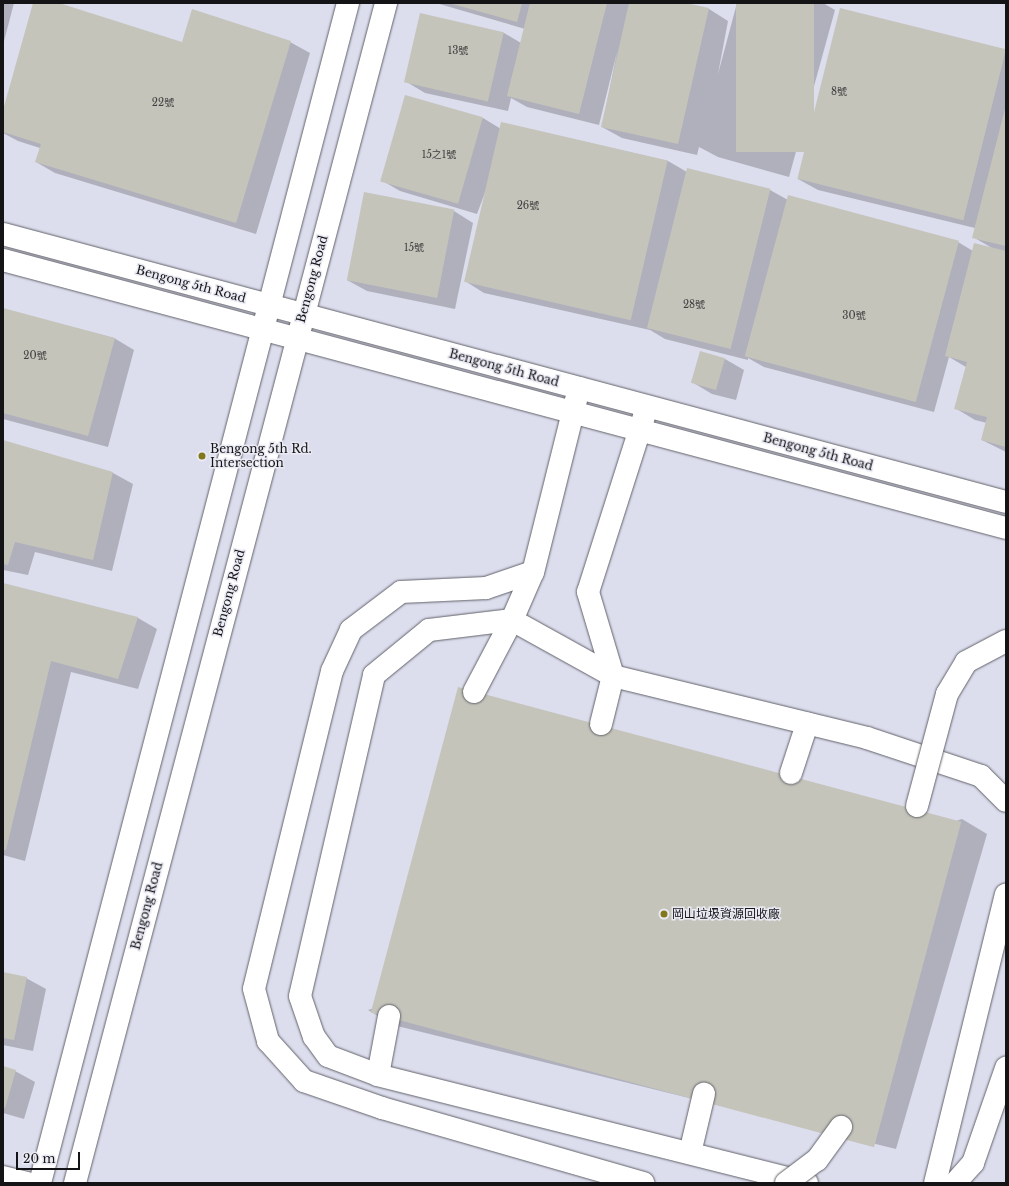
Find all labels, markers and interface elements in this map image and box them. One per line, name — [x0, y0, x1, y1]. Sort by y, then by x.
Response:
house number: 13號 — [448, 45, 468, 57]
house number: 8號 — [831, 86, 847, 98]
house number: 22號 — [152, 97, 174, 109]
house number: 15之1號 — [422, 149, 456, 161]
house number: 26號 — [517, 200, 539, 212]
street label: Bengong Road — [293, 234, 331, 324]
house number: 15號 — [404, 242, 424, 254]
street label: Bengong 5th Road — [134, 262, 248, 306]
house number: 28號 — [683, 299, 705, 311]
house number: 30號 — [842, 310, 866, 322]
street label: Bengong 5th Road — [447, 346, 561, 390]
house number: 20號 — [23, 350, 47, 362]
street label: Bengong 5th Road — [761, 430, 875, 474]
place label: Bengong 5th Rd. Intersection — [210, 442, 312, 470]
marker: Bengong 5th Rd. Intersection — [197, 451, 207, 461]
street label: Bengong Road — [210, 548, 248, 638]
street label: Bengong Road — [128, 861, 166, 951]
place label: 岡山垃圾資源回收廠 — [672, 907, 780, 921]
marker: 岡山垃圾資源回收廠 — [659, 909, 669, 919]
scale bar — [18, 1144, 82, 1170]
text: 20 m — [23, 1151, 55, 1166]

